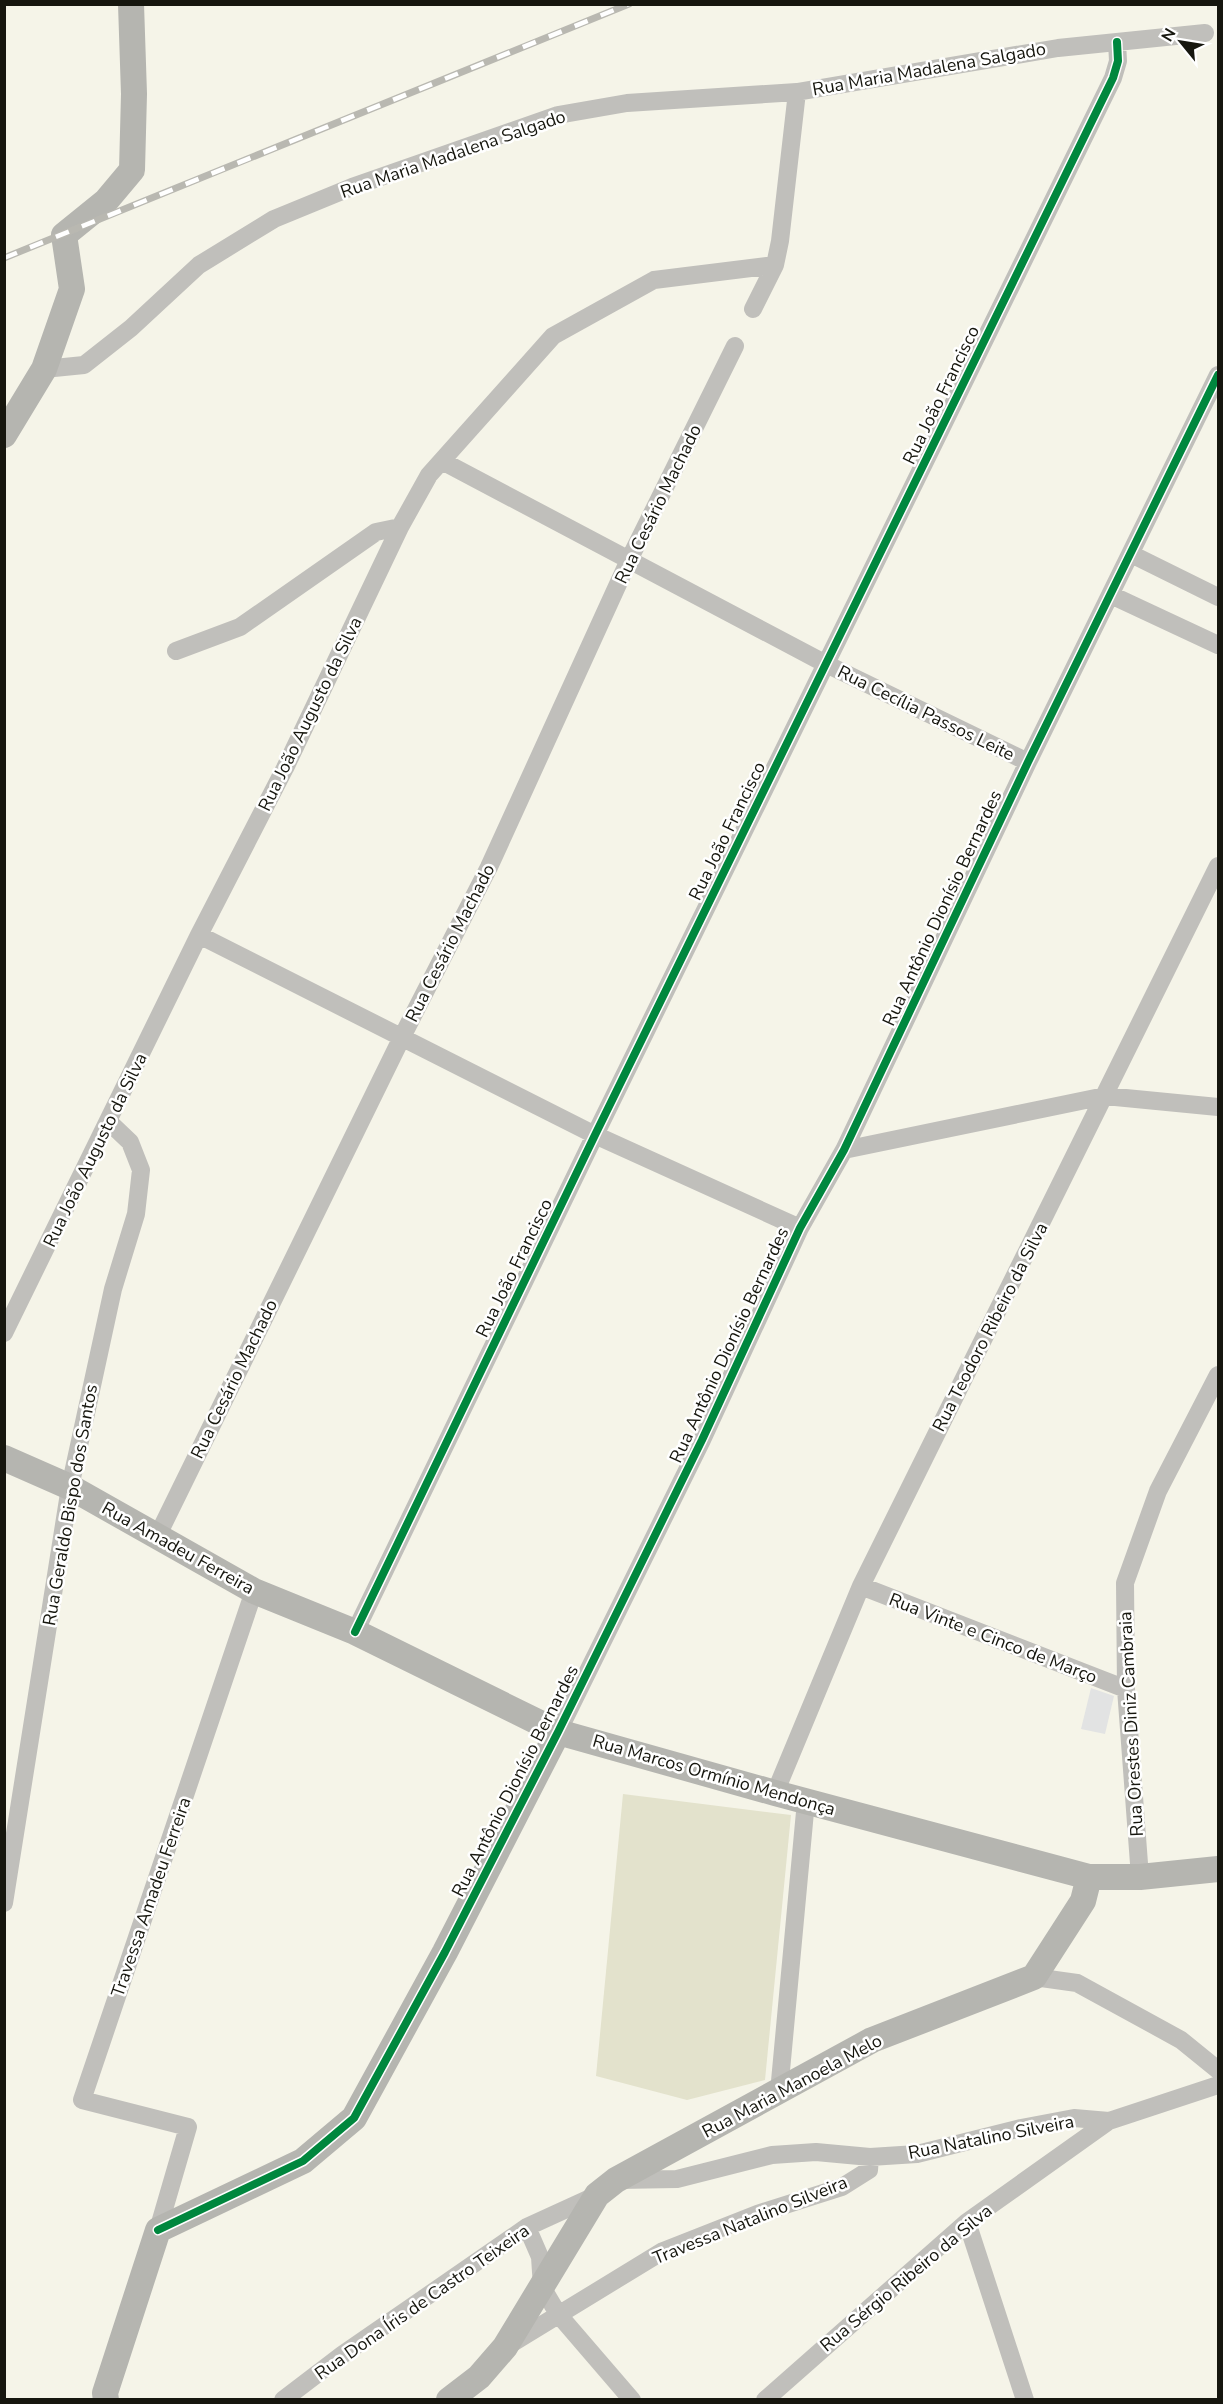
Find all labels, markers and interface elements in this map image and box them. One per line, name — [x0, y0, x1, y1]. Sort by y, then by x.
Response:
north arrow — [1151, 12, 1211, 72]
text: N — [1156, 24, 1181, 46]
street label: Rua Maria Madalena Salgado — [810, 37, 1048, 101]
street label: Rua Maria Madalena Salgado — [337, 104, 569, 204]
street label: Rua João Francisco — [897, 322, 985, 468]
street label: Rua Cesário Machado — [609, 420, 707, 588]
street label: Rua João Augusto da Silva — [252, 613, 368, 815]
street label: Rua Cecília Passos Leite — [833, 660, 1019, 766]
street label: Rua João Francisco — [683, 758, 771, 904]
street label: Rua Antônio Dionísio Bernardes — [877, 786, 1007, 1030]
street label: Rua Cesário Machado — [400, 860, 500, 1026]
street label: Rua João Augusto da Silva — [37, 1049, 153, 1251]
street label: Rua João Francisco — [470, 1195, 558, 1341]
street label: Rua Teodoro Ribeiro da Silva — [927, 1218, 1053, 1436]
street label: Rua Antônio Dionísio Bernardes — [664, 1223, 794, 1467]
street label: Rua Cesário Machado — [185, 1295, 283, 1463]
street label: Rua Geraldo Bispo dos Santos — [37, 1382, 103, 1628]
street label: Rua Amadeu Ferreira — [98, 1496, 258, 1600]
street label: Rua Vinte e Cinco de Março — [885, 1587, 1101, 1689]
street label: Rua Orestes Diniz Cambraia — [1113, 1611, 1149, 1837]
street label: Rua Antônio Dionísio Bernardes — [446, 1661, 584, 1901]
street label: Rua Marcos Ormínio Mendonça — [590, 1729, 838, 1821]
street label: Travessa Amadeu Ferreira — [105, 1794, 197, 2000]
street label: Rua Maria Manoela Melo — [698, 2028, 886, 2144]
street label: Rua Natalino Silveira — [906, 2109, 1076, 2165]
street label: Travessa Natalino Silveira — [649, 2170, 851, 2270]
street label: Rua Sérgio Ribeiro da Silva — [815, 2199, 997, 2357]
street label: Rua Dona Íris de Castro Teixeira — [310, 2219, 534, 2385]

